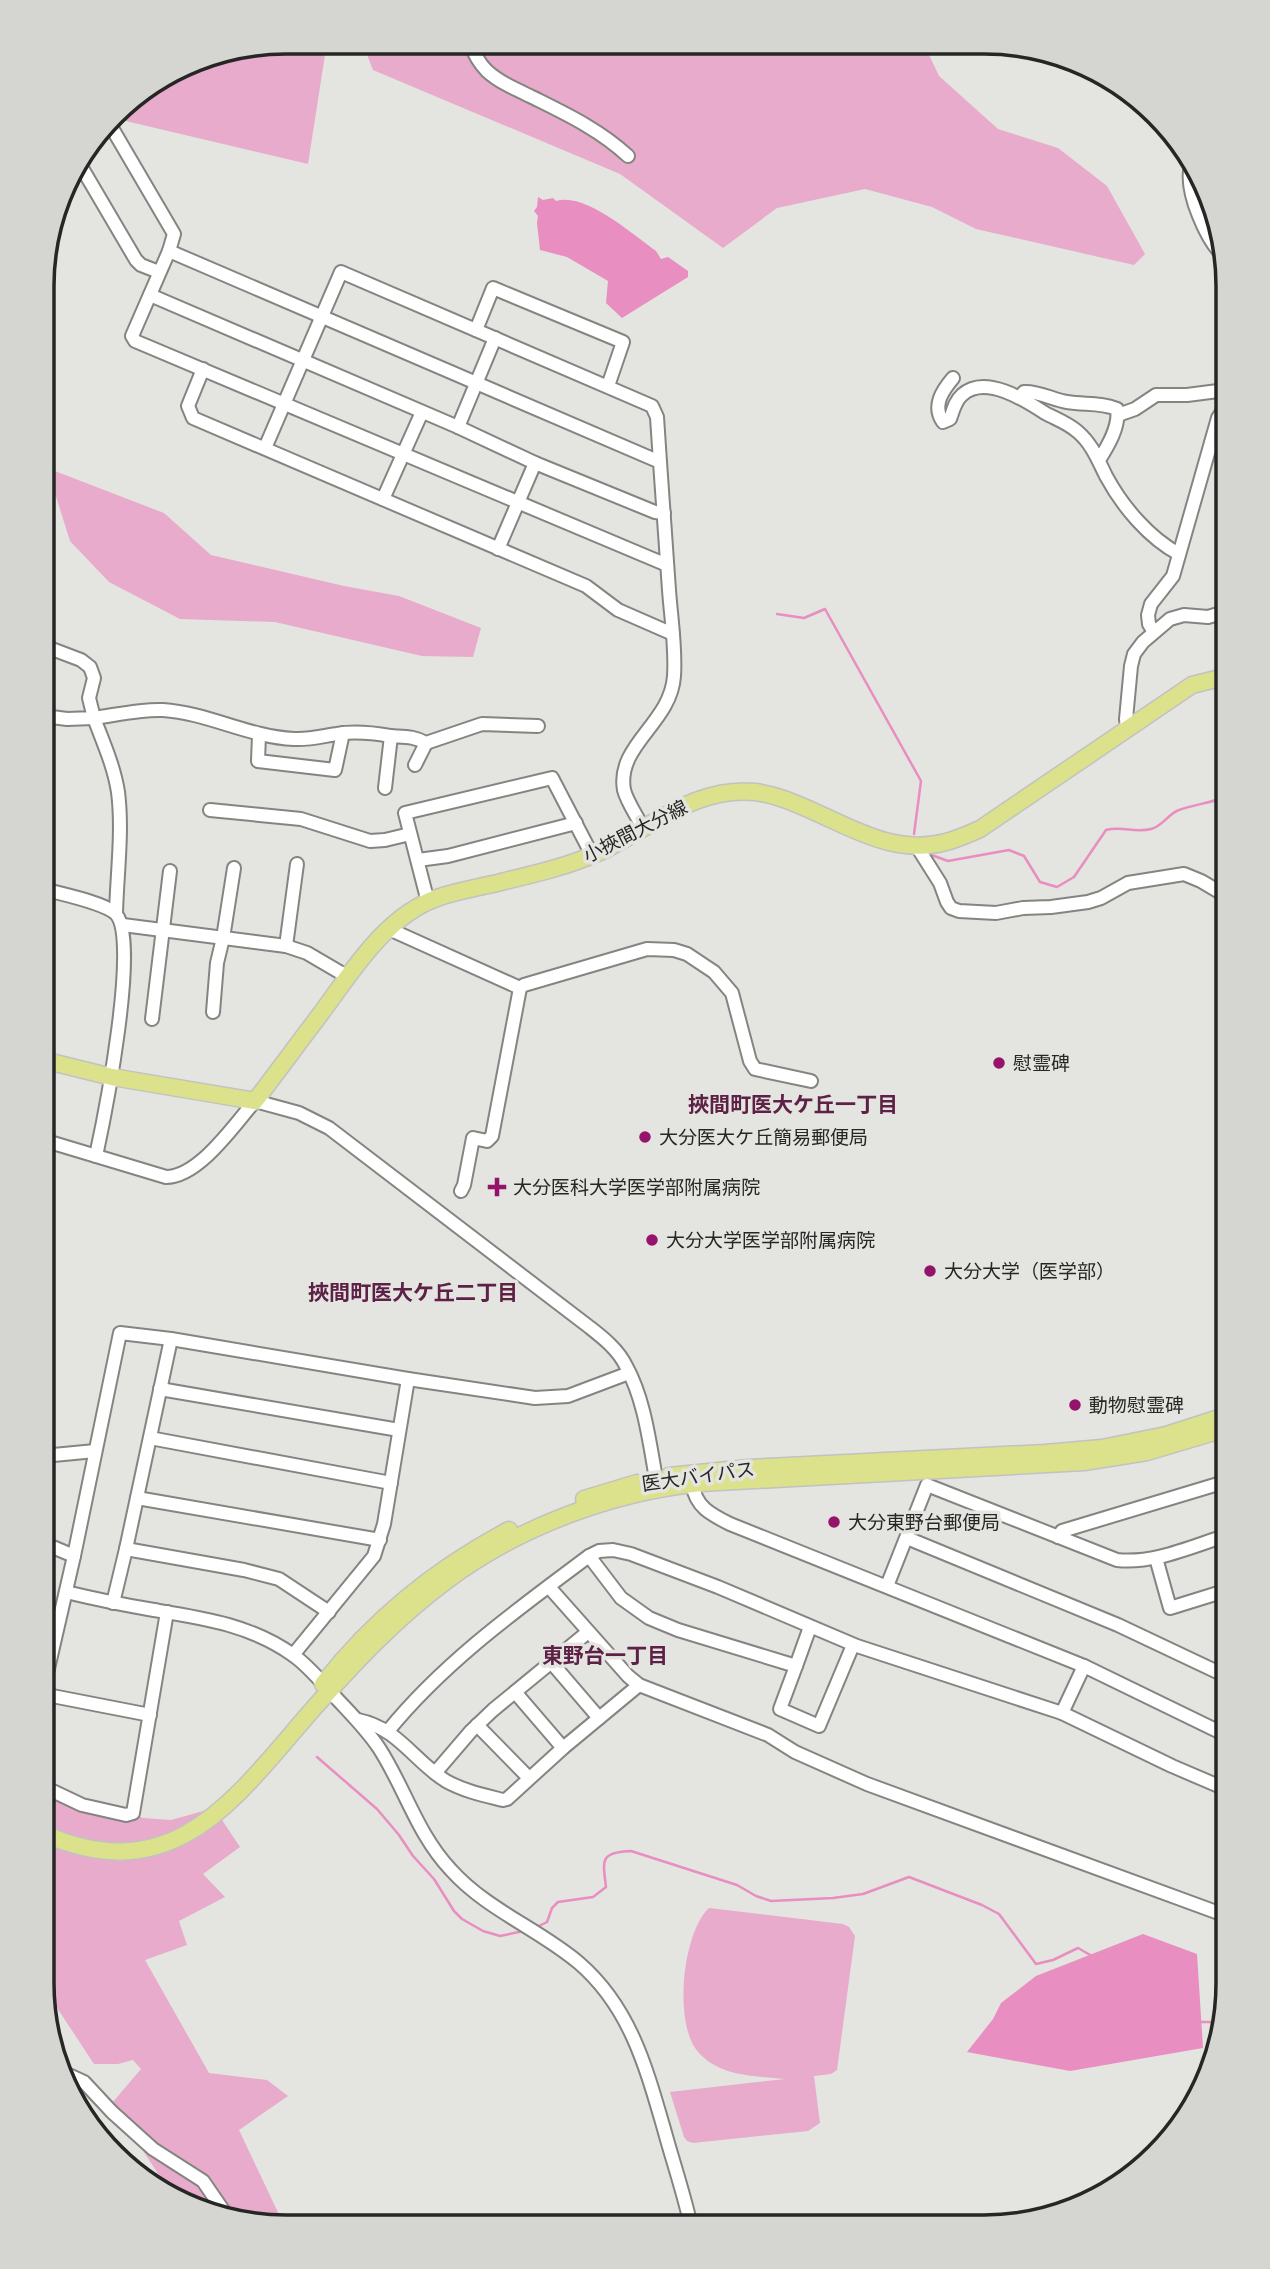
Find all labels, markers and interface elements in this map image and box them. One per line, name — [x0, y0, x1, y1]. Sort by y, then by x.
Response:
street label: 小挾間大分線 — [579, 795, 691, 867]
place label: 慰霊碑 — [1013, 1052, 1070, 1074]
marker: 慰霊碑 — [991, 1055, 1007, 1071]
district label: 挾間町医大ケ丘一丁目 — [688, 1092, 898, 1117]
place label: 大分医大ケ丘簡易郵便局 — [659, 1126, 868, 1148]
marker: 大分医大ケ丘簡易郵便局 — [637, 1129, 653, 1145]
place label: 大分医科大学医学部附属病院 — [513, 1176, 760, 1198]
marker: 大分医科大学医学部附属病院 — [487, 1177, 507, 1197]
place label: 大分大学医学部附属病院 — [666, 1229, 875, 1251]
marker: 大分大学医学部附属病院 — [644, 1232, 660, 1248]
place label: 大分大学（医学部） — [944, 1260, 1115, 1282]
marker: 大分大学（医学部） — [922, 1263, 938, 1279]
district label: 挾間町医大ケ丘二丁目 — [308, 1280, 518, 1305]
place label: 動物慰霊碑 — [1089, 1394, 1184, 1416]
marker: 動物慰霊碑 — [1067, 1397, 1083, 1413]
street label: 医大バイパス — [640, 1457, 756, 1495]
place label: 大分東野台郵便局 — [848, 1511, 1000, 1533]
marker: 大分東野台郵便局 — [826, 1514, 842, 1530]
district label: 東野台一丁目 — [542, 1643, 668, 1668]

